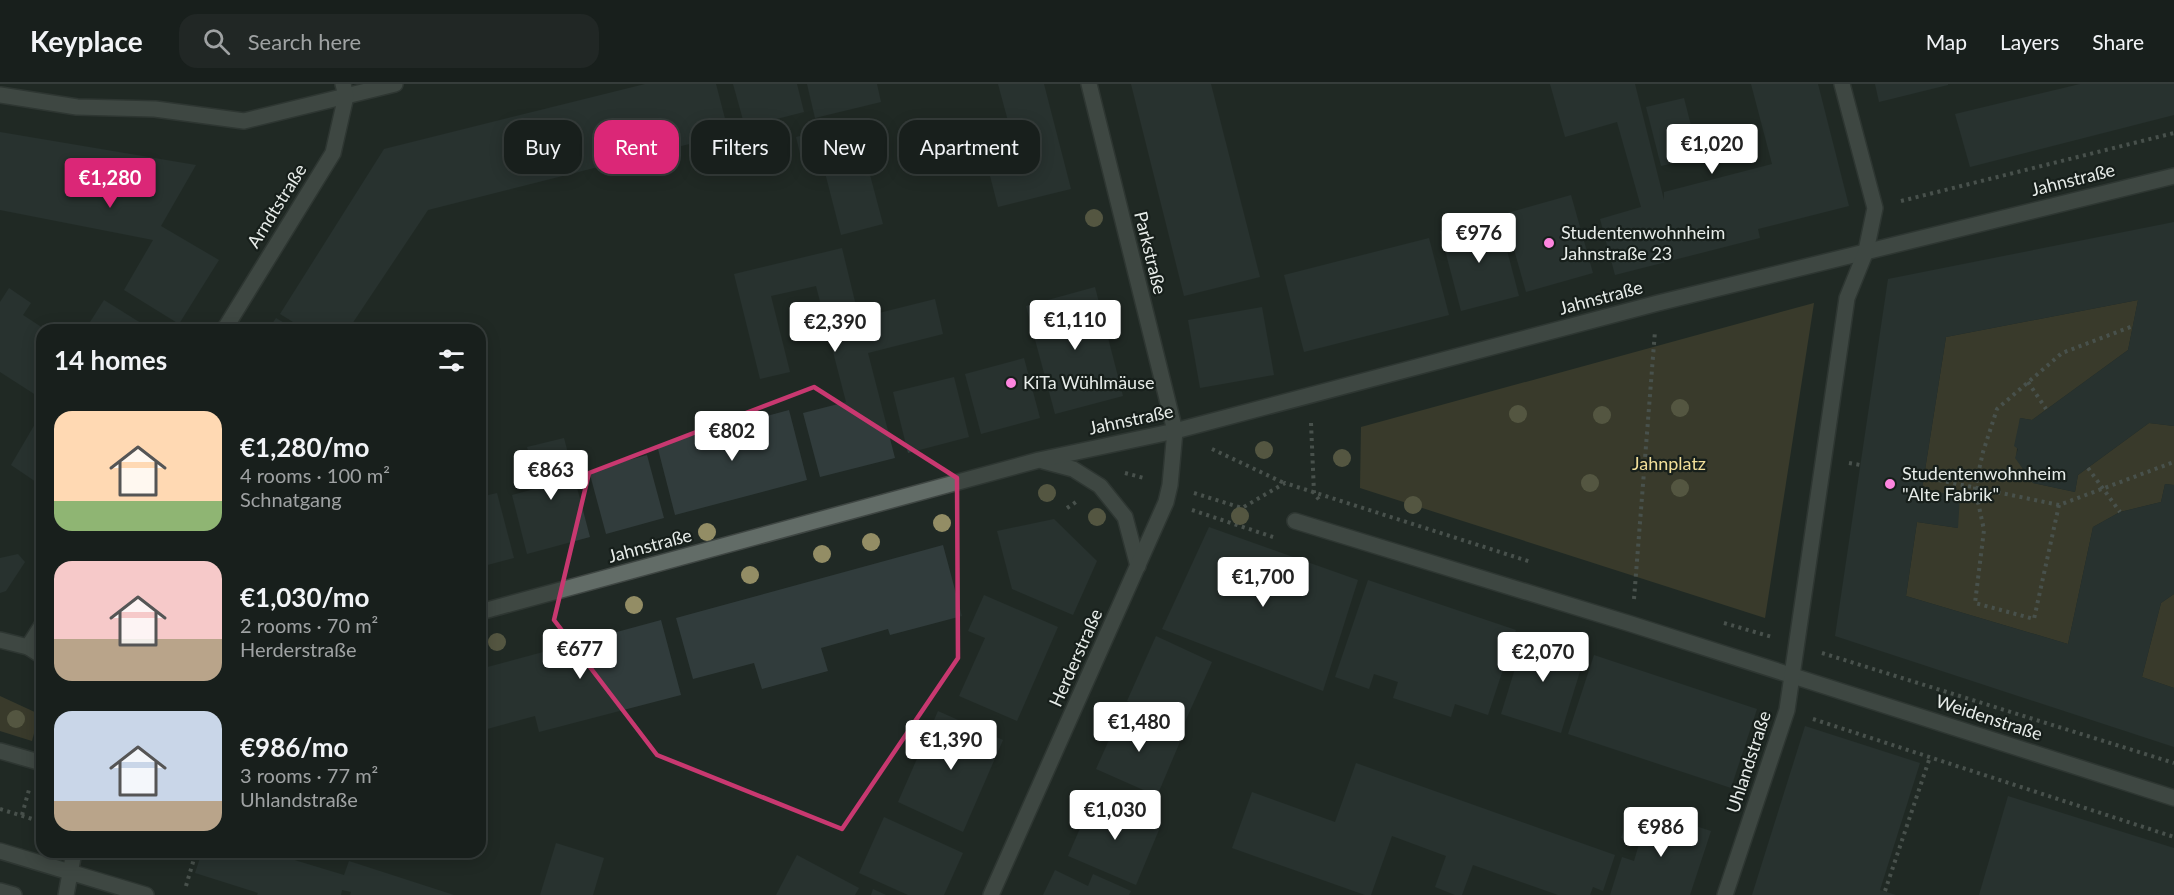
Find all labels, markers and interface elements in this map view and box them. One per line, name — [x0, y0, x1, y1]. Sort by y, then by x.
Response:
search box — [179, 14, 599, 68]
text: Keyplace — [30, 24, 143, 58]
icon: search — [200, 25, 233, 58]
text: Search here — [248, 28, 361, 55]
text: Map — [1926, 29, 1967, 54]
text: Layers — [2000, 29, 2059, 54]
text: Share — [2092, 29, 2144, 54]
chip: Buy — [504, 120, 582, 174]
chip: Rent — [594, 120, 679, 174]
chip: Filters — [691, 120, 790, 174]
chip: New — [802, 120, 887, 174]
chip: Apartment — [899, 120, 1040, 174]
pin: €1,020 — [1663, 124, 1761, 175]
text: €1,020 — [1681, 131, 1743, 155]
pin: €1,280 — [61, 158, 159, 209]
street label: Jahnstraße — [2028, 158, 2117, 200]
street label: Arndtstraße — [242, 159, 311, 252]
text: €1,280 — [79, 165, 141, 189]
street label: Parkstraße — [1130, 209, 1172, 297]
pin: €976 — [1443, 213, 1515, 264]
text: €976 — [1456, 220, 1502, 244]
place label: Studentenwohnheim Jahnstraße 23 — [1561, 221, 1725, 264]
marker: Studentenwohnheim Jahnstraße 23 — [1542, 236, 1556, 250]
street label: Jahnstraße — [1556, 275, 1645, 319]
pin: €1,110 — [1026, 300, 1124, 351]
pin: €2,390 — [786, 302, 884, 353]
text: €1,110 — [1044, 307, 1106, 331]
text: €2,390 — [804, 309, 866, 333]
text: 14 homes — [54, 344, 167, 376]
icon: filters — [435, 344, 468, 377]
place label: KiTa Wühlmäuse — [1023, 371, 1154, 393]
marker: KiTa Wühlmäuse — [1004, 376, 1018, 390]
street label: Jahnstraße — [1087, 399, 1175, 439]
pin: €802 — [696, 411, 768, 462]
text: €802 — [709, 418, 755, 442]
text: €1,280/mo — [240, 431, 370, 463]
icon: home — [102, 435, 174, 507]
pin: €863 — [515, 450, 587, 501]
park label: Jahnplatz — [1632, 452, 1706, 474]
text: €863 — [528, 457, 574, 481]
place label: Studentenwohnheim "Alte Fabrik" — [1902, 462, 2066, 505]
text: 4 rooms · 100 m² — [240, 463, 390, 487]
marker: Studentenwohnheim "Alte Fabrik" — [1883, 477, 1897, 491]
text: Schnatgang — [240, 487, 342, 511]
street label: Jahnstraße — [605, 523, 694, 567]
pin: €1,700 — [1214, 557, 1312, 608]
text: €1,700 — [1232, 564, 1294, 588]
text: €1,030/mo — [240, 581, 370, 613]
icon: home — [102, 585, 174, 657]
street label: Herderstraße — [1044, 605, 1106, 710]
text: 2 rooms · 70 m² — [240, 613, 378, 637]
pin: €677 — [544, 629, 616, 680]
pin: €2,070 — [1494, 632, 1592, 683]
text: €677 — [557, 636, 603, 660]
text: Herderstraße — [240, 637, 356, 661]
text: €2,070 — [1512, 639, 1574, 663]
street label: Weidenstraße — [1933, 689, 2045, 745]
pin: €1,480 — [1090, 702, 1188, 753]
street label: Uhlandstraße — [1721, 708, 1775, 815]
text: €1,480 — [1108, 709, 1170, 733]
pin: €1,390 — [902, 720, 1000, 771]
text: €1,390 — [920, 727, 982, 751]
text: €986/mo — [240, 731, 348, 763]
icon: home — [102, 735, 174, 807]
text: 3 rooms · 77 m² — [240, 763, 378, 787]
text: Uhlandstraße — [240, 787, 358, 811]
pin: €1,030 — [1066, 790, 1164, 841]
text: €1,030 — [1084, 797, 1146, 821]
pin: €986 — [1625, 807, 1697, 858]
text: €986 — [1638, 814, 1684, 838]

